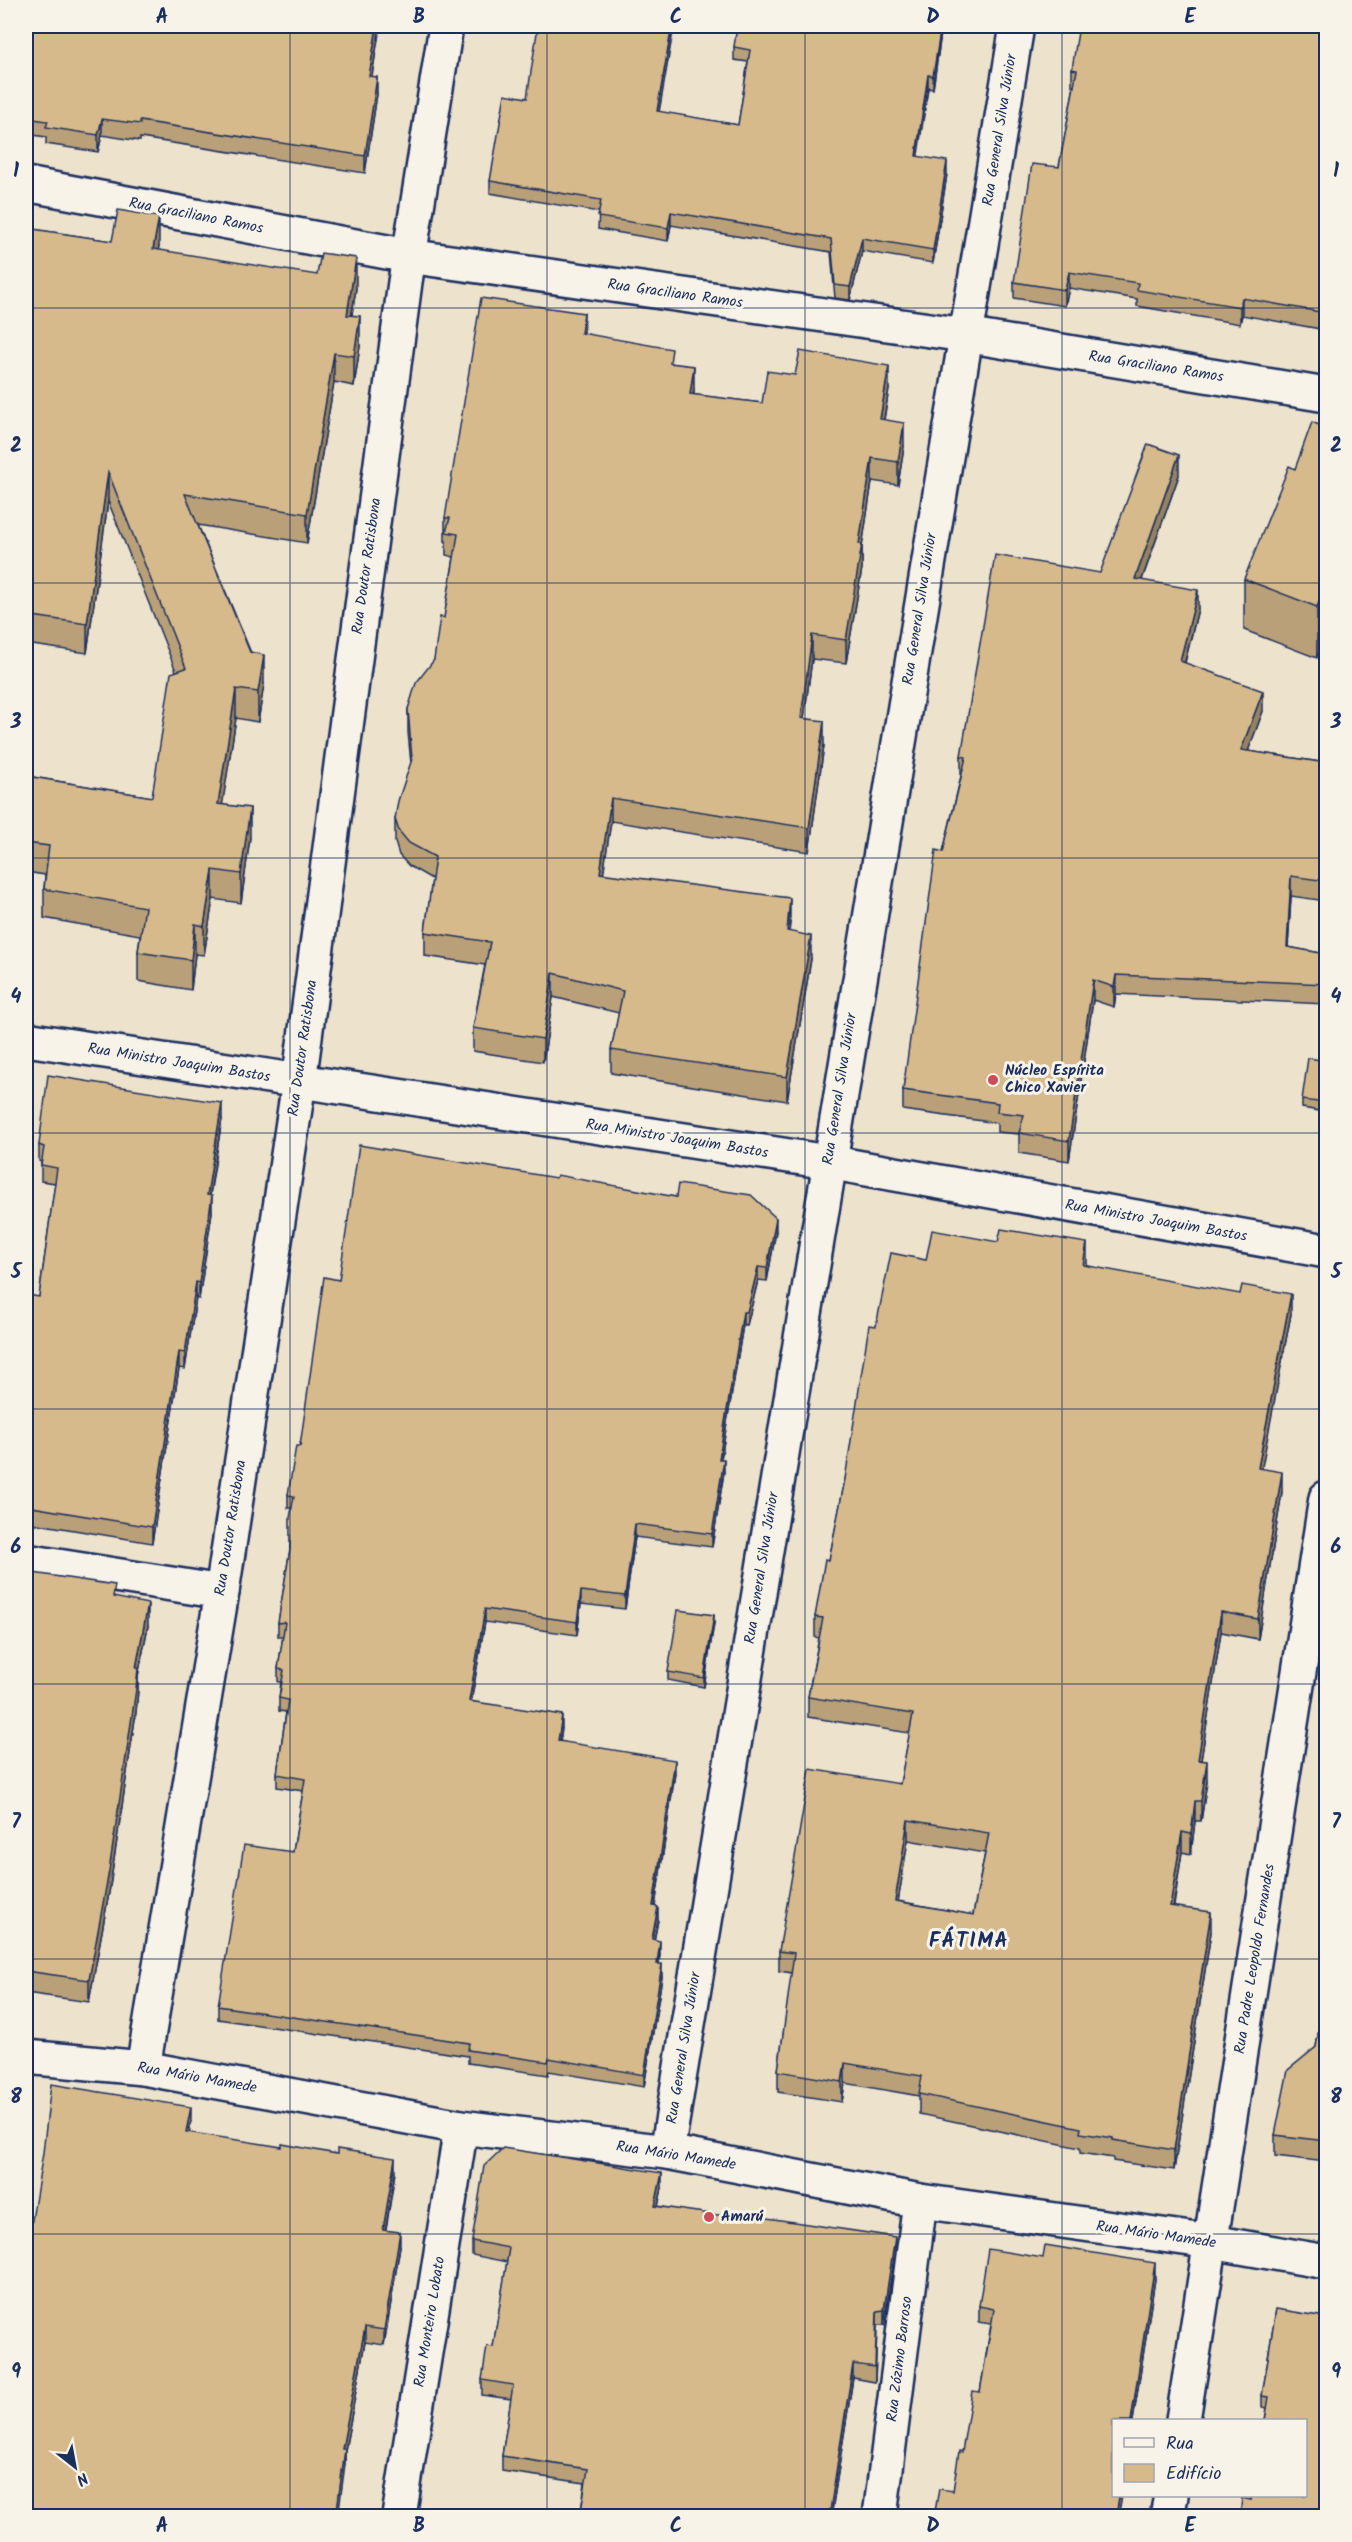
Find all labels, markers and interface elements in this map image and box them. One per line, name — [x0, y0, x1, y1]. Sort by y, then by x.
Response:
text: A — [156, 2, 168, 34]
text: B — [413, 2, 425, 34]
text: C — [670, 2, 682, 34]
text: D — [926, 2, 940, 34]
text: E — [1184, 2, 1196, 34]
street label: Rua General Silva Júnior — [976, 51, 1024, 208]
text: 1 — [13, 156, 19, 188]
text: 1 — [1333, 156, 1339, 188]
street label: Rua Graciliano Ramos — [127, 191, 266, 241]
street label: Rua Graciliano Ramos — [606, 273, 745, 315]
street label: Rua Graciliano Ramos — [1087, 344, 1226, 390]
text: 2 — [10, 431, 22, 463]
text: 2 — [1330, 431, 1342, 463]
street label: Rua Doutor Ratisbona — [346, 496, 388, 636]
street label: Rua General Silva Júnior — [896, 530, 944, 687]
text: 3 — [10, 707, 22, 739]
text: 3 — [1330, 707, 1342, 739]
street label: Rua Doutor Ratisbona — [282, 978, 324, 1118]
text: 4 — [11, 982, 22, 1014]
text: 4 — [1331, 982, 1342, 1014]
street label: Rua General Silva Júnior — [816, 1010, 864, 1167]
street label: Rua Ministro Joaquim Bastos — [86, 1037, 273, 1089]
place label: Núcleo Espírita Chico Xavier — [1005, 1059, 1104, 1100]
marker: Núcleo Espírita Chico Xavier — [986, 1073, 1000, 1087]
street label: Rua Ministro Joaquim Bastos — [584, 1113, 771, 1165]
street label: Rua Ministro Joaquim Bastos — [1063, 1193, 1250, 1249]
text: 5 — [10, 1257, 23, 1289]
text: 5 — [1330, 1257, 1343, 1289]
street label: Rua Doutor Ratisbona — [208, 1458, 254, 1598]
street label: Rua General Silva Júnior — [738, 1489, 786, 1646]
text: 6 — [11, 1532, 22, 1564]
text: 6 — [1331, 1532, 1342, 1564]
text: 7 — [11, 1807, 21, 1839]
text: 7 — [1331, 1807, 1341, 1839]
street label: Rua Padre Leopoldo Fernandes — [1228, 1862, 1282, 2056]
district label: FÁTIMA — [929, 1925, 1009, 1958]
street label: Rua General Silva Júnior — [660, 1969, 708, 2126]
street label: Rua Mário Mamede — [135, 2056, 259, 2100]
text: 8 — [10, 2082, 22, 2114]
text: 8 — [1330, 2082, 1342, 2114]
street label: Rua Mário Mamede — [614, 2135, 738, 2177]
place label: Amarú — [721, 2205, 764, 2229]
marker: Amarú — [702, 2210, 716, 2224]
street label: Rua Mário Mamede — [1094, 2215, 1218, 2255]
street label: Rua Monteiro Lobato — [408, 2255, 452, 2389]
street label: Rua Zózimo Barroso — [880, 2295, 920, 2423]
text: 9 — [11, 2357, 21, 2389]
text: 9 — [1331, 2357, 1341, 2389]
legend — [1112, 2419, 1307, 2497]
text: Rua — [1166, 2430, 1194, 2459]
north arrow — [45, 2437, 105, 2497]
text: Edifício — [1166, 2460, 1221, 2489]
text: N — [71, 2465, 93, 2492]
text: A — [156, 2511, 168, 2542]
text: B — [413, 2511, 425, 2542]
text: C — [670, 2511, 682, 2542]
text: D — [926, 2511, 940, 2542]
text: E — [1184, 2511, 1196, 2542]

